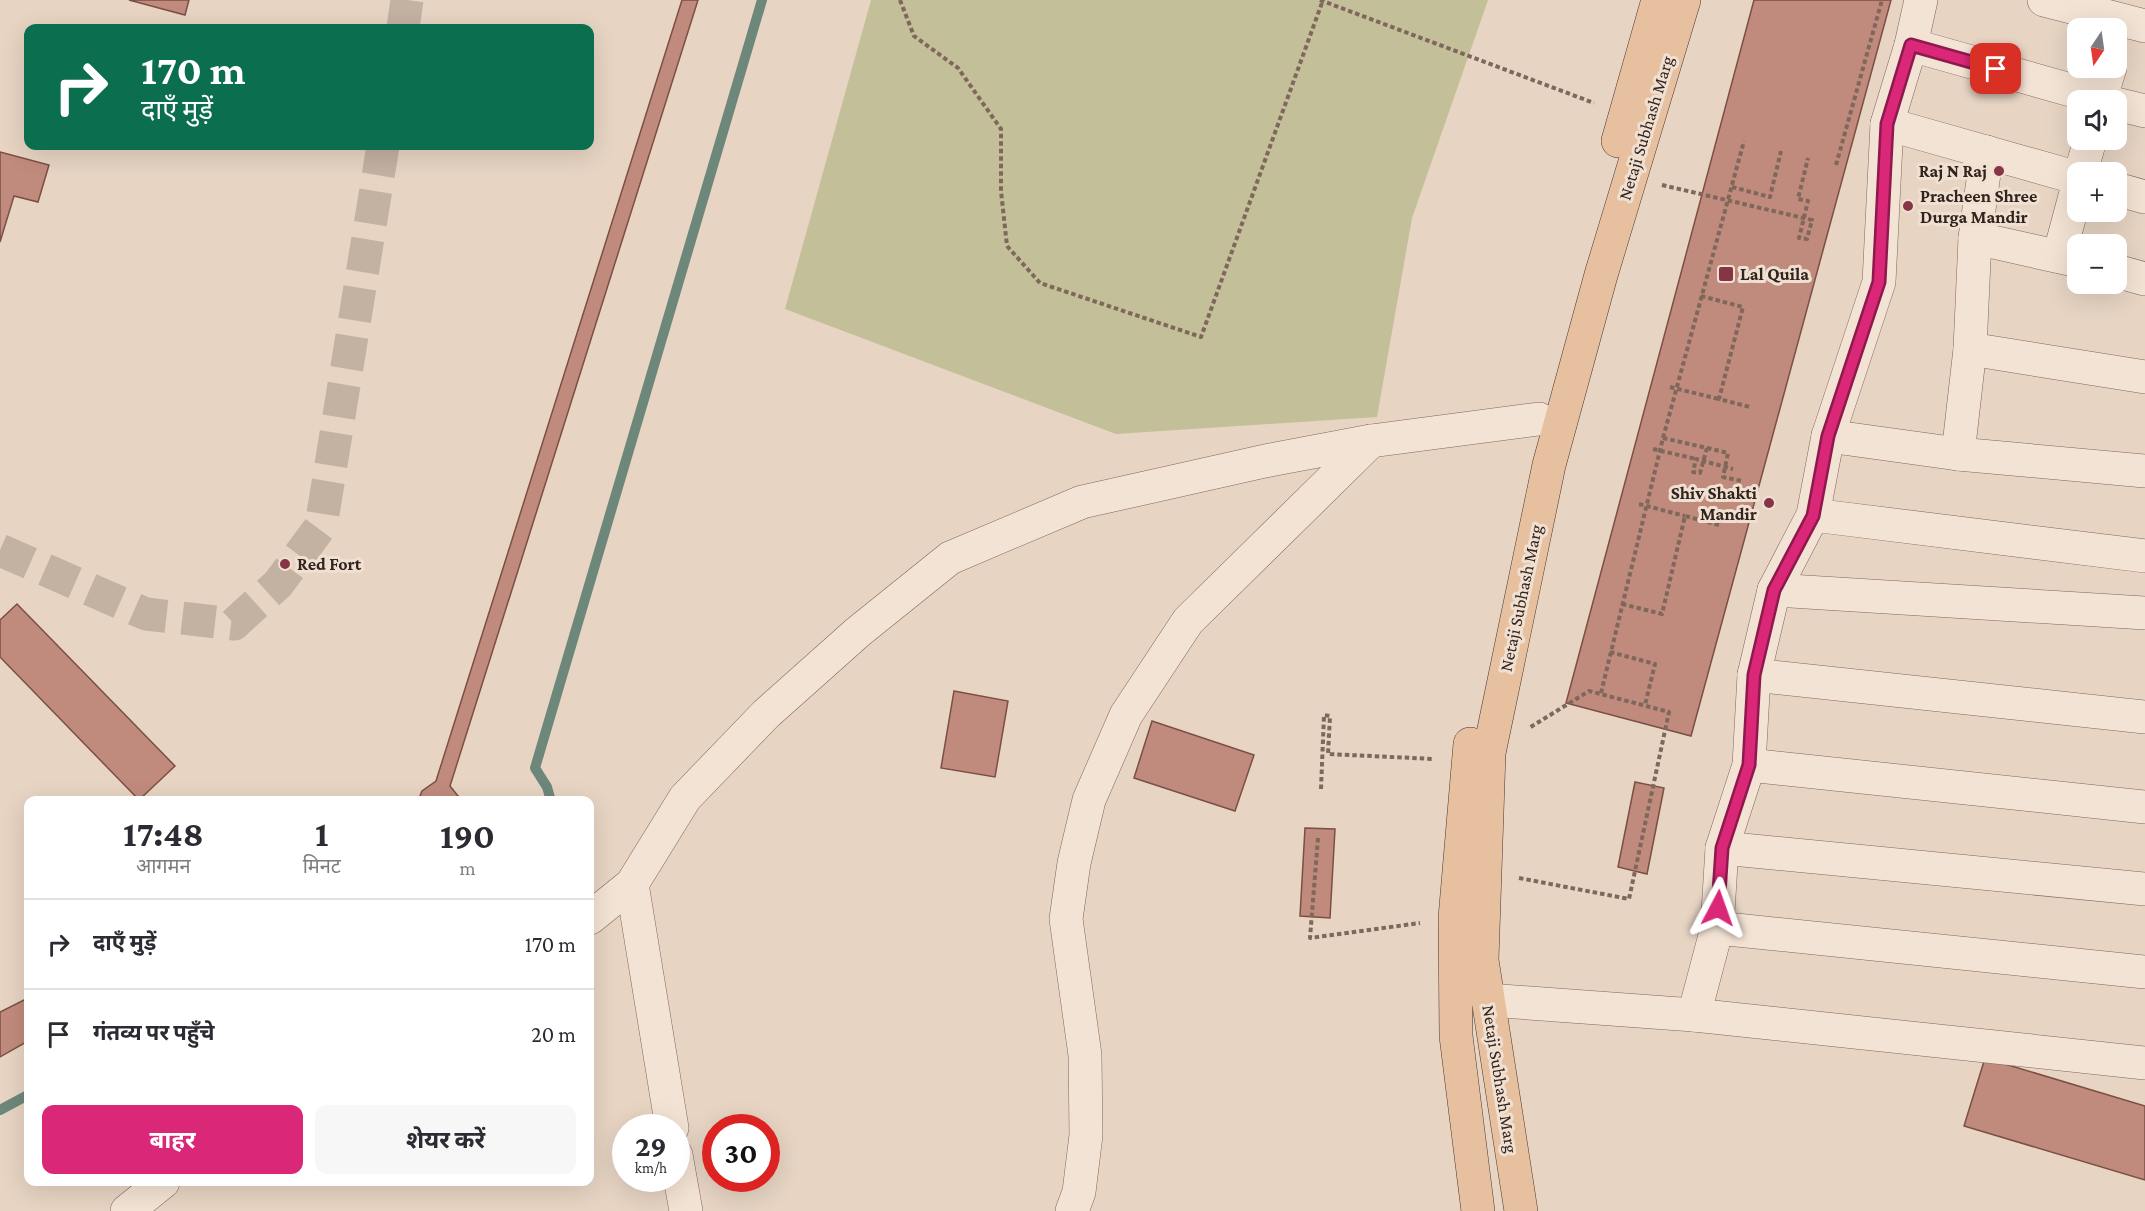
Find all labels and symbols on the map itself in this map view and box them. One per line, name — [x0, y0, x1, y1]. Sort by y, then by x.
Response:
north arrow — [2067, 18, 2127, 78]
pin — [1970, 43, 2021, 94]
street label: Netaji Subhash Marg — [1615, 53, 1678, 203]
place label: Raj N Raj — [1919, 161, 1987, 182]
marker: Raj N Raj — [1992, 164, 2006, 178]
place label: Pracheen Shree Durga Mandir — [1920, 186, 2037, 227]
marker: Pracheen Shree Durga Mandir — [1901, 199, 1915, 213]
place label: Lal Quila — [1740, 264, 1809, 284]
marker: Lal Quila — [1717, 265, 1735, 283]
place label: Shiv Shakti Mandir — [1671, 483, 1758, 524]
marker: Shiv Shakti Mandir — [1762, 496, 1776, 510]
street label: Netaji Subhash Marg — [1496, 522, 1547, 673]
place label: Red Fort — [297, 554, 362, 574]
marker: Red Fort — [278, 557, 292, 571]
position arrow — [1686, 876, 1750, 940]
street label: Netaji Subhash Marg — [1477, 1004, 1522, 1155]
speed limit sign: 30 — [702, 1114, 780, 1192]

